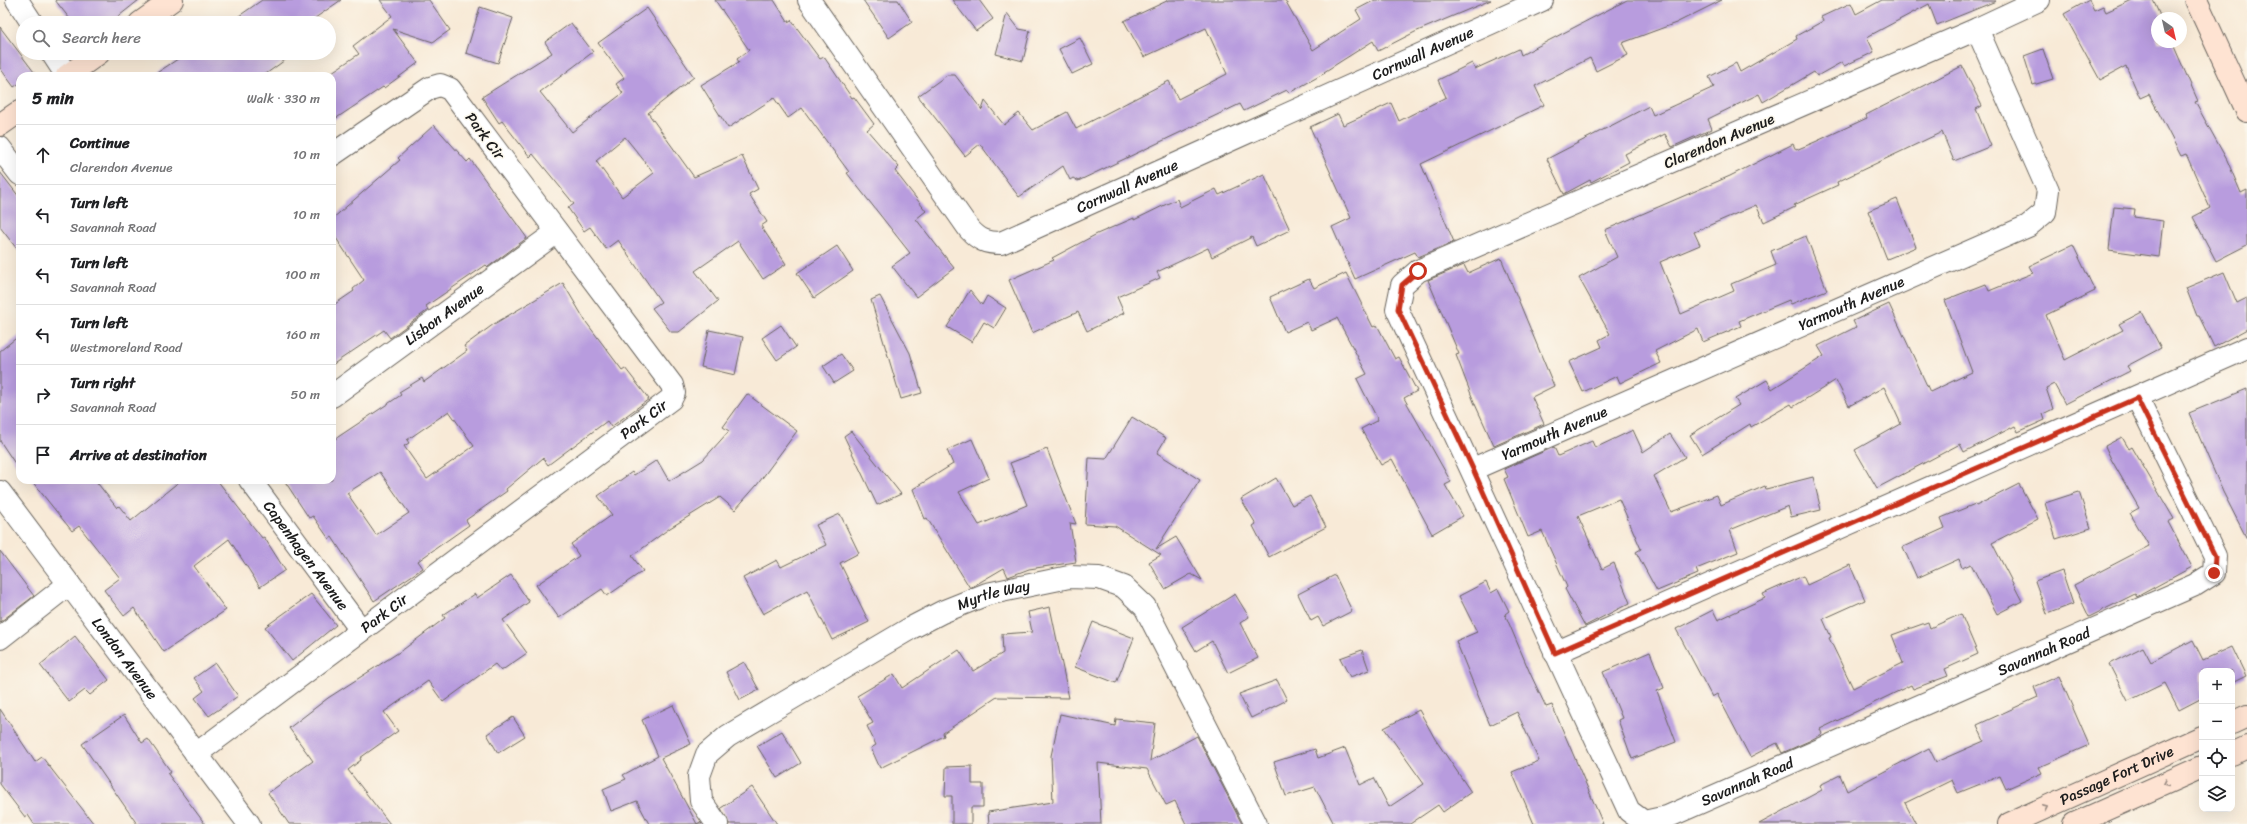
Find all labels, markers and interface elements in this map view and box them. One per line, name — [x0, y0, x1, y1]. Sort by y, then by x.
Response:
north arrow — [2151, 12, 2187, 48]
search box — [16, 16, 336, 60]
street label: Cornwall Avenue — [1367, 19, 1478, 88]
text: Search here — [62, 25, 141, 51]
icon: search — [30, 27, 52, 49]
text: 5 min — [32, 83, 74, 113]
text: Walk · 330 m — [247, 87, 320, 110]
street label: Park Cir — [458, 106, 512, 166]
street label: Clarendon Avenue — [1659, 106, 1779, 176]
text: Continue — [70, 130, 130, 156]
text: 10 m — [293, 143, 320, 166]
icon: ahead — [32, 144, 54, 166]
street label: Cornwall Avenue — [1072, 152, 1183, 221]
text: Clarendon Avenue — [70, 156, 173, 179]
text: Turn left — [70, 190, 128, 216]
text: 10 m — [293, 203, 320, 226]
icon: left — [32, 204, 54, 226]
text: Savannah Road — [70, 216, 156, 239]
text: Turn left — [70, 250, 128, 276]
route start — [1409, 262, 1427, 280]
text: 100 m — [285, 263, 320, 286]
icon: left — [32, 264, 54, 286]
street label: Yarmouth Avenue — [1794, 269, 1908, 338]
text: Savannah Road — [70, 276, 156, 299]
street label: Lisbon Avenue — [399, 276, 490, 352]
text: Turn left — [70, 310, 128, 336]
text: 160 m — [285, 323, 320, 346]
icon: left — [32, 324, 54, 346]
text: Westmoreland Road — [70, 336, 182, 359]
text: Turn right — [70, 370, 135, 396]
text: 50 m — [290, 383, 320, 406]
icon: right — [32, 384, 54, 406]
street label: Park Cir — [614, 392, 674, 446]
text: Savannah Road — [70, 396, 156, 419]
street label: Yarmouth Avenue — [1497, 399, 1612, 468]
text: Arrive at destination — [70, 442, 207, 468]
icon: arrive — [32, 444, 54, 466]
street label: Capenhagen Avenue — [256, 495, 356, 616]
route end — [2205, 564, 2223, 582]
street label: Myrtle Way — [953, 572, 1032, 618]
street label: Park Cir — [355, 586, 414, 640]
street label: London Avenue — [85, 611, 165, 706]
street label: Savannah Road — [1993, 619, 2095, 683]
map controls — [2199, 668, 2235, 812]
button: + — [2199, 668, 2235, 704]
button: − — [2199, 704, 2235, 740]
street label: Passage Fort Drive — [2055, 738, 2178, 813]
button: locate — [2199, 740, 2235, 776]
street label: Savannah Road — [1696, 750, 1799, 814]
button: layers — [2199, 776, 2235, 812]
one-way arrow — [2163, 778, 2171, 786]
one-way arrow — [2040, 805, 2048, 813]

